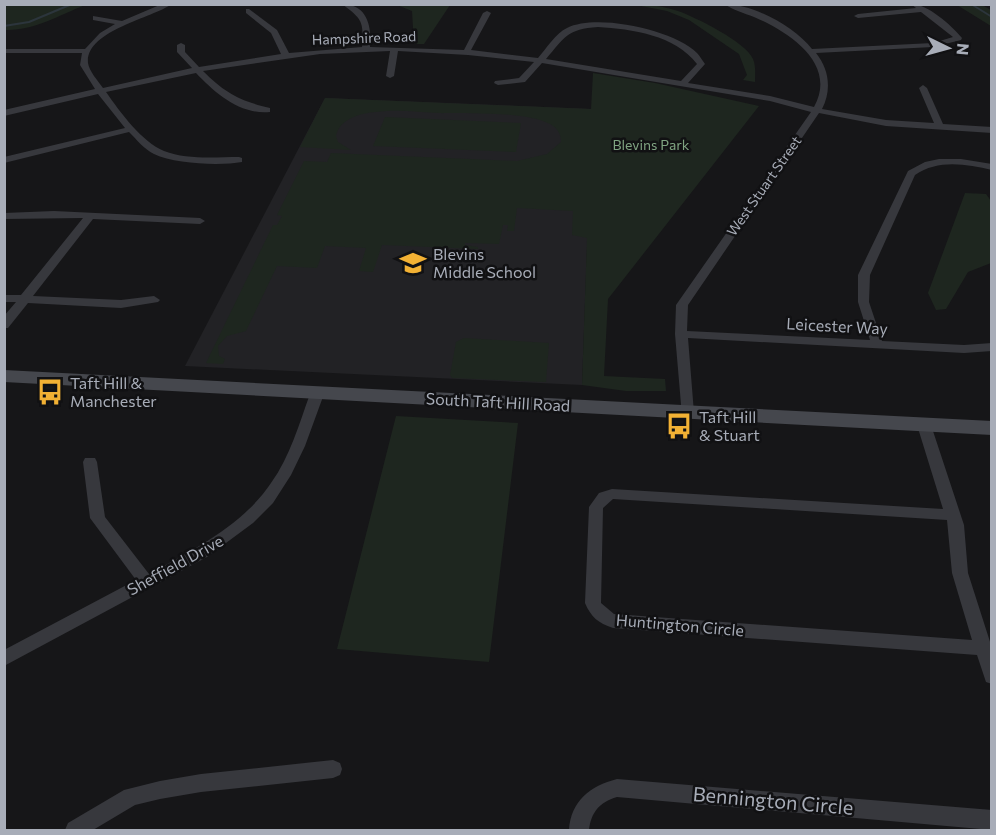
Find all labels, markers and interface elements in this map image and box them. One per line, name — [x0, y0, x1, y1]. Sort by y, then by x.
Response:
north arrow — [918, 18, 978, 78]
street label: Hampshire Road — [312, 27, 416, 48]
text: N — [953, 43, 973, 56]
street label: West Stuart Street — [723, 132, 805, 239]
park label: Blevins Park — [613, 136, 690, 153]
place label: Blevins Middle School — [433, 244, 536, 281]
school or university icon: Blevins Middle School — [398, 248, 428, 278]
street label: Leicester Way — [786, 313, 888, 338]
place label: Taft Hill & Manchester — [70, 373, 157, 410]
bus stop icon: Taft Hill & Manchester — [35, 377, 65, 407]
street label: South Taft Hill Road — [425, 388, 571, 415]
place label: Taft Hill & Stuart — [699, 407, 760, 444]
bus stop icon: Taft Hill & Stuart — [664, 411, 694, 441]
street label: Sheffield Drive — [123, 530, 226, 599]
street label: Huntington Circle — [615, 609, 745, 640]
street label: Bennington Circle — [692, 781, 854, 819]

